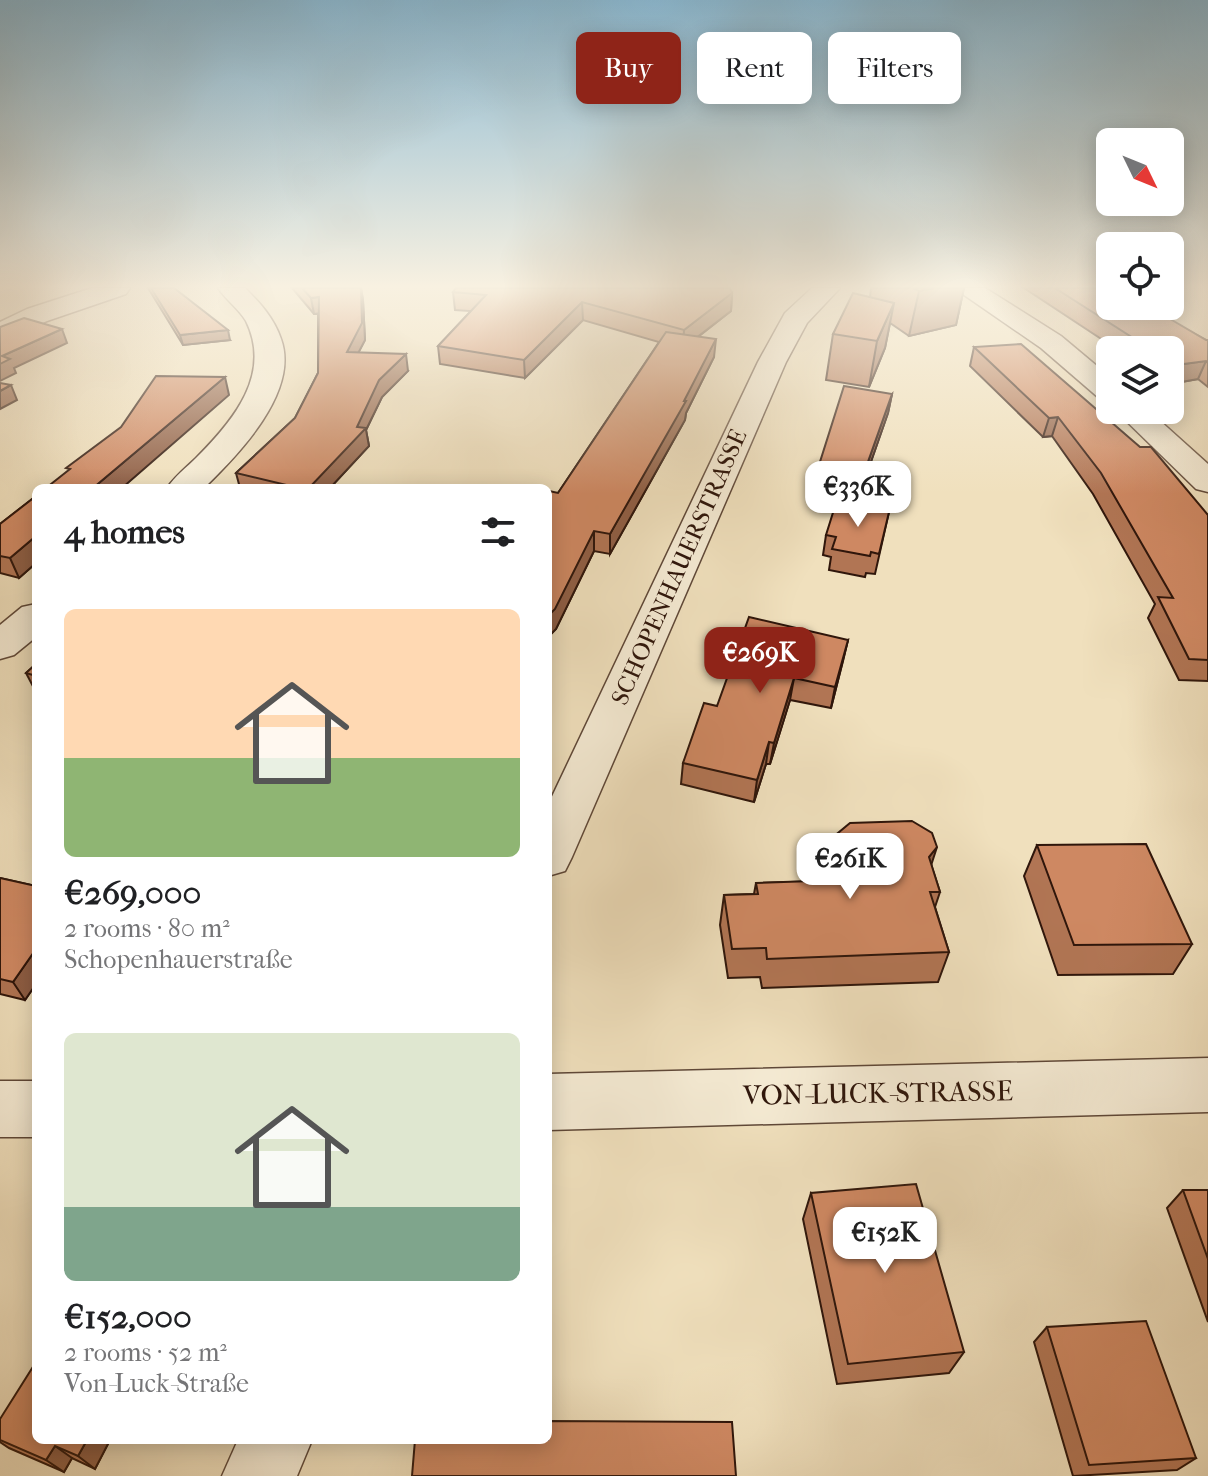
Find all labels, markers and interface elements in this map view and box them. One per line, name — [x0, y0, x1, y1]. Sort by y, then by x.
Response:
chip: Buy — [576, 32, 681, 104]
chip: Rent — [697, 32, 812, 104]
chip: Filters — [828, 32, 961, 104]
north arrow — [1096, 128, 1184, 216]
map controls — [1096, 128, 1184, 424]
button: locate — [1096, 232, 1184, 320]
button: layers — [1096, 336, 1184, 424]
street label: SCHOPENHAUERSTRASSE — [605, 425, 753, 709]
pin: €336K — [802, 461, 914, 529]
text: €336K — [823, 471, 893, 502]
icon: filters — [476, 510, 520, 554]
text: 4 homes — [64, 512, 185, 552]
pin: €269K — [704, 627, 816, 695]
text: €269K — [722, 637, 798, 668]
icon: home — [220, 661, 364, 805]
pin: €261K — [794, 833, 906, 901]
text: €261K — [815, 843, 885, 874]
text: €269,000 — [64, 873, 201, 913]
text: 2 rooms · 80 m² — [64, 913, 230, 944]
text: Schopenhauerstraße — [64, 944, 293, 975]
street label: VON-LUCK-STRASSE — [742, 1074, 1013, 1112]
icon: home — [220, 1085, 364, 1229]
pin: €152K — [829, 1207, 941, 1275]
text: €152K — [851, 1217, 919, 1248]
text: €152,000 — [64, 1297, 192, 1337]
text: 2 rooms · 52 m² — [64, 1337, 227, 1368]
text: Von-Luck-Straße — [64, 1368, 249, 1399]

